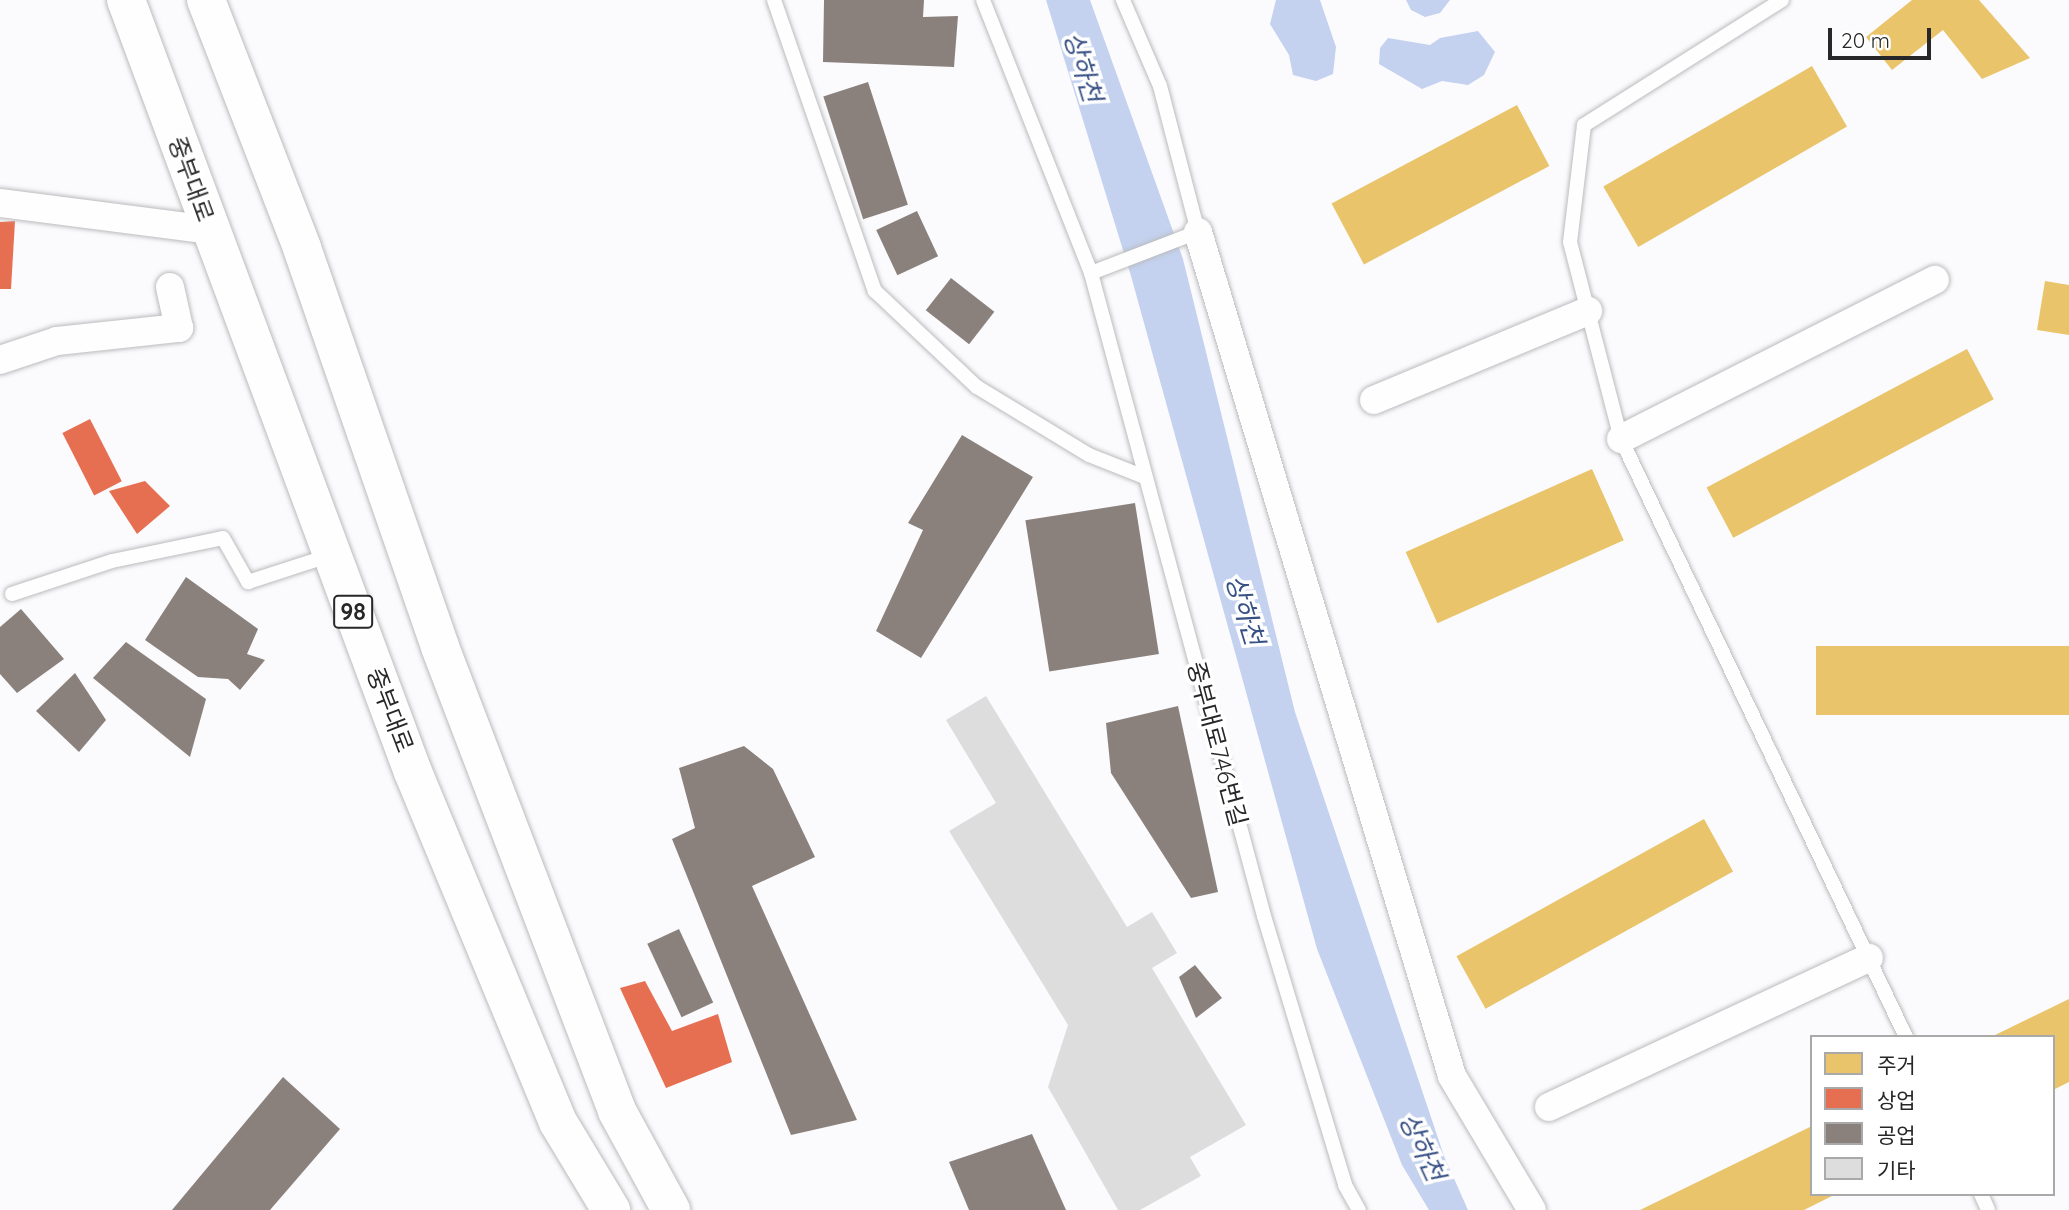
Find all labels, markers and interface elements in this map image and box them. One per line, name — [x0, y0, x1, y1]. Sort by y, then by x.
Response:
scale bar — [1831, 14, 1934, 58]
text: 20 m — [1841, 27, 1890, 53]
water label: 상하천 — [1058, 28, 1108, 106]
street label: 중부대로 — [162, 133, 220, 225]
water label: 상하천 — [1220, 571, 1270, 649]
road number: 98 — [332, 592, 374, 632]
street label: 중부대로746번길 — [1181, 658, 1253, 830]
street label: 중부대로 — [361, 664, 419, 756]
legend — [1810, 1035, 2055, 1196]
text: 주거 — [1877, 1052, 1916, 1078]
text: 상업 — [1877, 1087, 1916, 1113]
water label: 상하천 — [1393, 1108, 1451, 1186]
text: 공업 — [1877, 1122, 1916, 1148]
text: 기타 — [1877, 1157, 1916, 1183]

